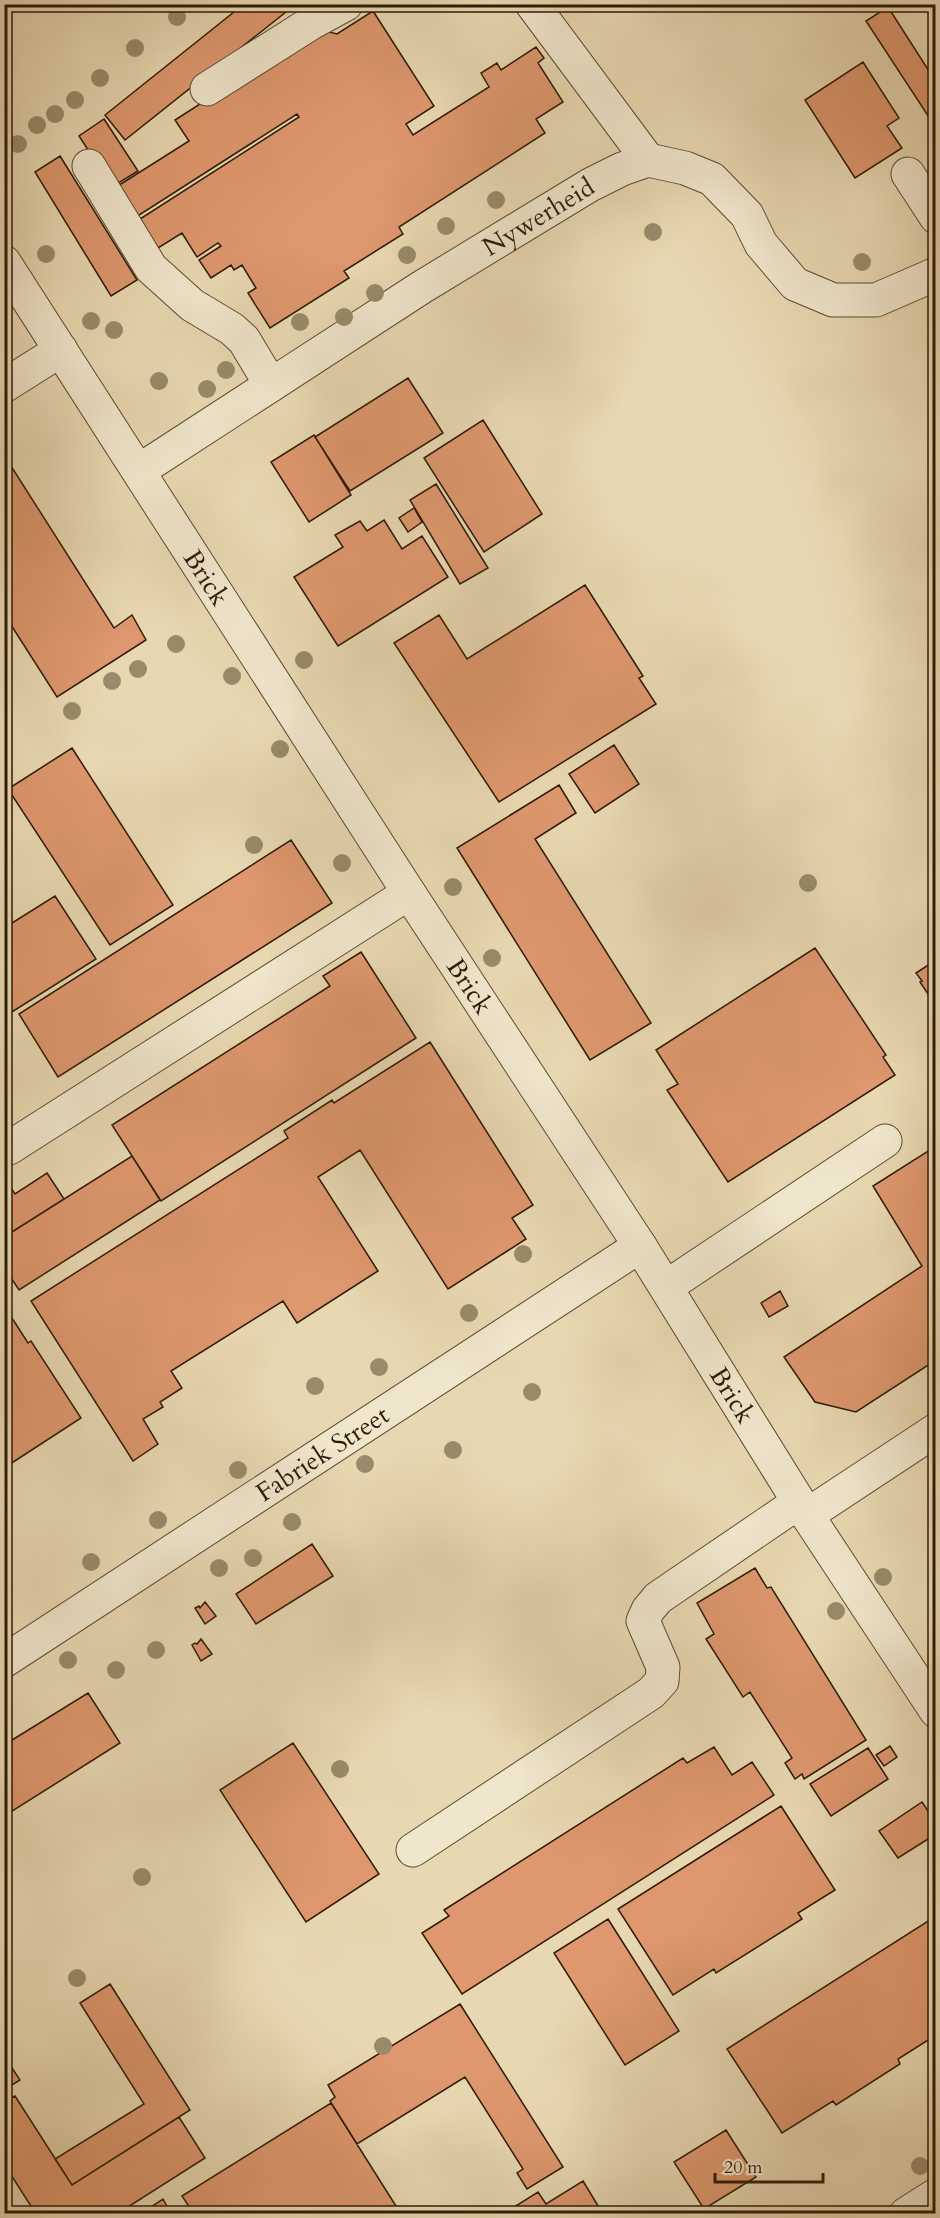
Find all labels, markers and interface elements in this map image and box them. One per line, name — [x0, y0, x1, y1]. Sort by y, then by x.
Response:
street label: Nywerheid — [475, 169, 601, 264]
street label: Brick — [176, 543, 238, 612]
street label: Brick — [439, 951, 501, 1021]
street label: Brick — [702, 1360, 763, 1430]
street label: Fabriek Street — [249, 1397, 396, 1510]
scale bar — [715, 2146, 823, 2184]
text: 20 m — [724, 2155, 763, 2180]

